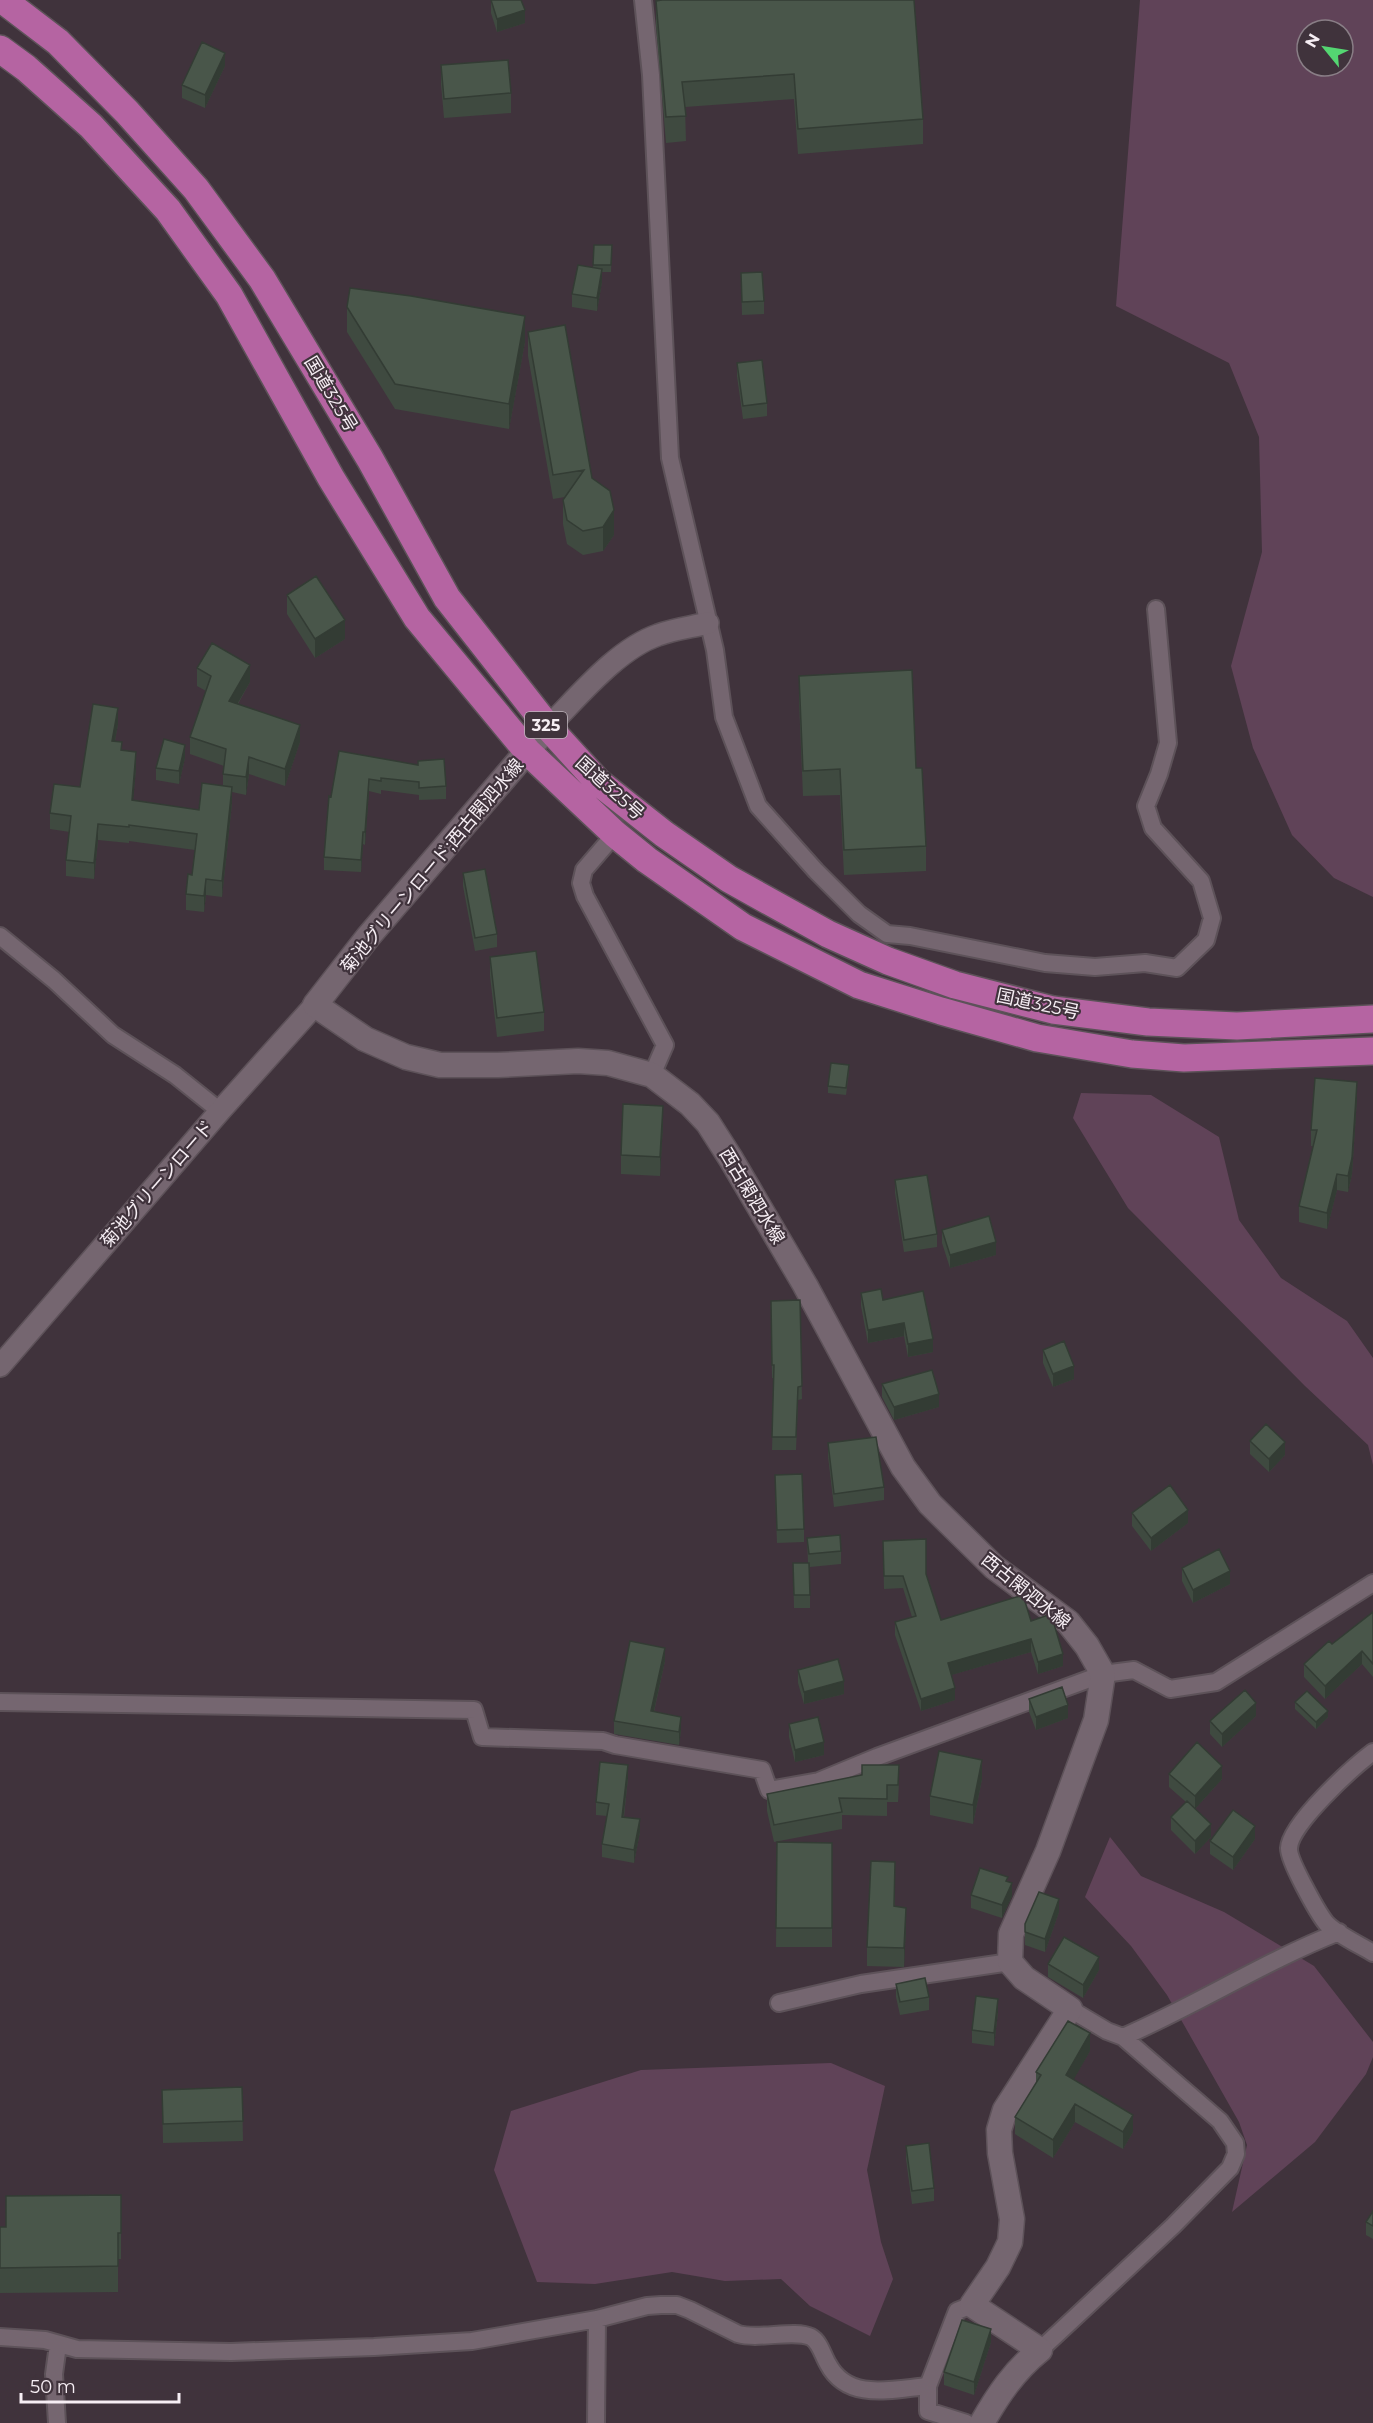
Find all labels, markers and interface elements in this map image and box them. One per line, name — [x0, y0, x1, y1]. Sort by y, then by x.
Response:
north arrow — [1295, 18, 1355, 78]
text: N — [1301, 30, 1324, 51]
street label: 国道325号 — [300, 352, 362, 436]
road number: 325 — [525, 712, 567, 738]
street label: 国道325号 — [571, 752, 649, 824]
street label: 菊池グリーンロード;西古閑泗水線 — [336, 754, 528, 978]
street label: 国道325号 — [994, 984, 1082, 1024]
street label: 菊池グリーンロード — [96, 1116, 218, 1252]
street label: 西古閑泗水線 — [715, 1144, 789, 1248]
street label: 西古閑泗水線 — [977, 1548, 1075, 1634]
scale bar — [21, 2366, 178, 2404]
text: 50 m — [30, 2376, 76, 2398]

